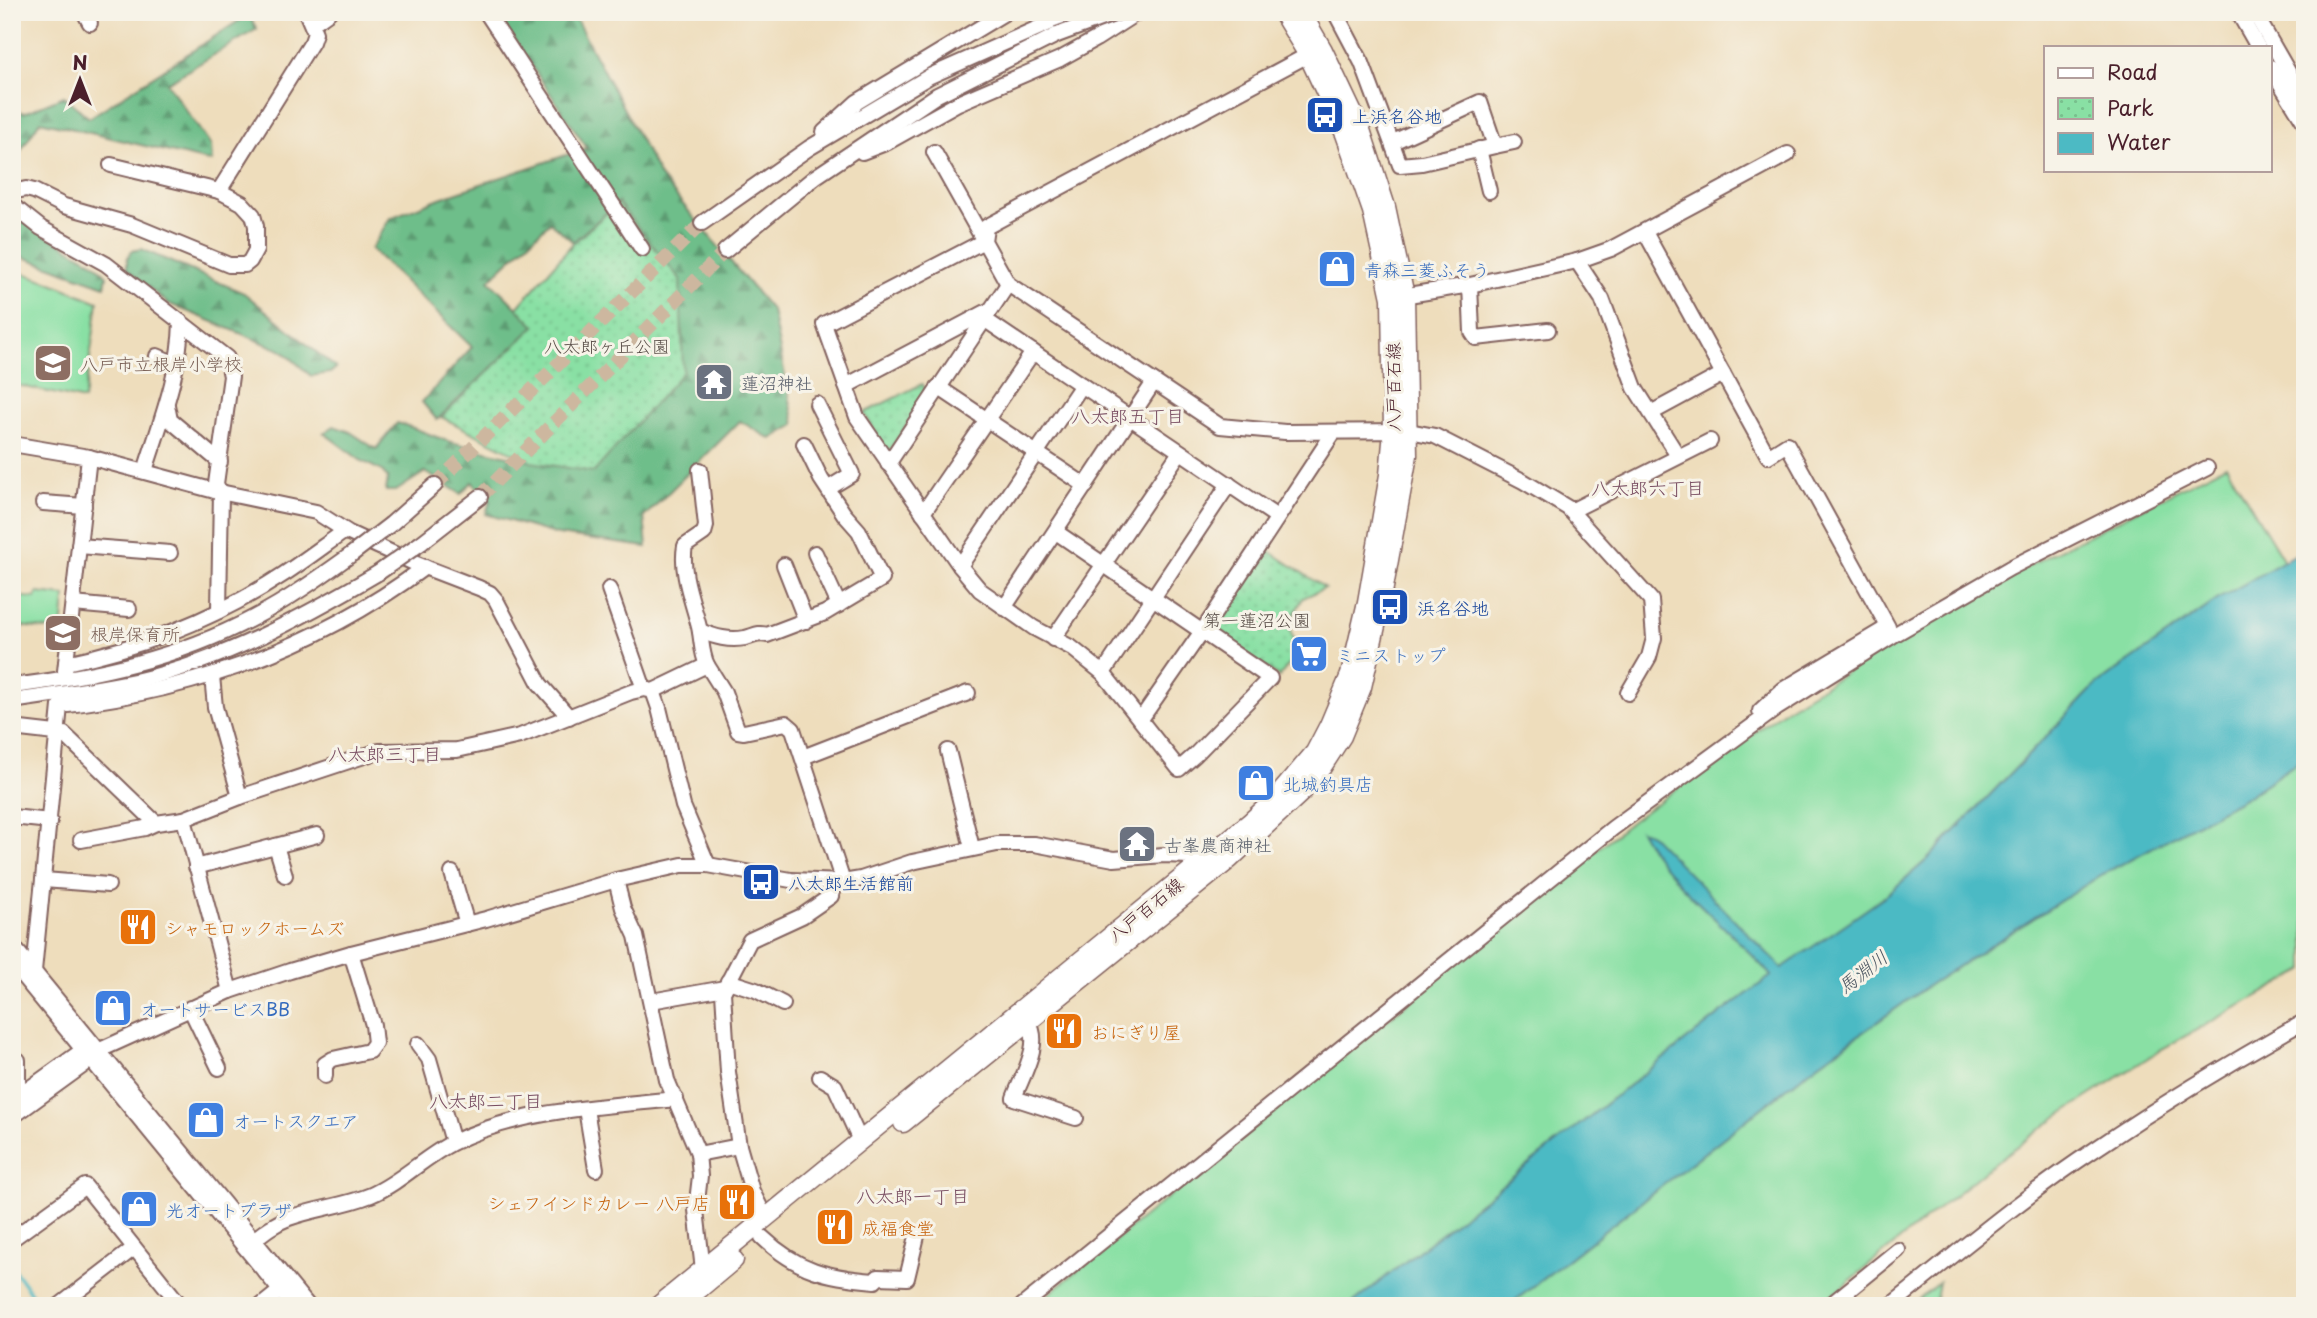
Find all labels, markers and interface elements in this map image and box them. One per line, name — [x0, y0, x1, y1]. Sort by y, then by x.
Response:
north arrow — [46, 46, 116, 116]
legend — [2044, 46, 2272, 172]
text: N — [72, 48, 88, 76]
text: Road — [2107, 55, 2158, 87]
text: Park — [2107, 91, 2154, 123]
bus stop icon: 上浜名谷地 — [1304, 94, 1346, 136]
place label: 上浜名谷地 — [1352, 102, 1442, 129]
text: Water — [2107, 125, 2171, 157]
shop icon: 青森三菱ふそう — [1316, 248, 1358, 290]
place label: 青森三菱ふそう — [1364, 256, 1490, 283]
park label: 八太郎ヶ丘公園 — [544, 332, 670, 359]
school or university icon: 八戸市立根岸小学校 — [32, 342, 74, 384]
street label: 八戸百石線 — [1379, 342, 1406, 432]
place label: 八戸市立根岸小学校 — [80, 350, 242, 377]
temple icon: 蓮沼神社 — [693, 361, 735, 403]
place label: 蓮沼神社 — [741, 369, 813, 396]
district label: 八太郎五丁目 — [1071, 401, 1185, 429]
district label: 八太郎六丁目 — [1591, 473, 1705, 501]
bus stop icon: 浜名谷地 — [1369, 586, 1411, 628]
place label: 浜名谷地 — [1417, 594, 1489, 621]
park label: 第一蓮沼公園 — [1203, 606, 1311, 633]
school or university icon: 根岸保育所 — [42, 612, 84, 654]
place label: 根岸保育所 — [90, 620, 180, 647]
supermarket icon: ミニストップ — [1288, 633, 1330, 675]
place label: ミニストップ — [1336, 641, 1446, 668]
district label: 八太郎三丁目 — [328, 739, 442, 767]
shop icon: 北城釣具店 — [1235, 762, 1277, 804]
place label: 北城釣具店 — [1283, 770, 1373, 797]
temple icon: 古峯農商神社 — [1116, 823, 1158, 865]
place label: 古峯農商神社 — [1164, 831, 1272, 858]
bus stop icon: 八太郎生活館前 — [740, 861, 782, 903]
place label: 八太郎生活館前 — [788, 869, 914, 896]
street label: 八戸百石線 — [1102, 870, 1188, 948]
restaurant icon: シャモロックホームズ — [117, 906, 159, 948]
place label: シャモロックホームズ — [165, 914, 344, 941]
water label: 馬淵川 — [1831, 942, 1893, 1000]
shop icon: オートサービスBB — [92, 987, 134, 1029]
place label: オートサービスBB — [140, 995, 290, 1022]
restaurant icon: おにぎり屋 — [1043, 1010, 1085, 1052]
place label: おにぎり屋 — [1091, 1018, 1181, 1045]
district label: 八太郎二丁目 — [429, 1086, 543, 1114]
shop icon: オートスクエア — [185, 1099, 227, 1141]
place label: オートスクエア — [233, 1107, 359, 1134]
restaurant icon: シェフインドカレー 八戸店 — [716, 1181, 758, 1223]
district label: 八太郎一丁目 — [856, 1181, 970, 1209]
shop icon: 光オートプラザ — [118, 1188, 160, 1230]
place label: シェフインドカレー 八戸店 — [487, 1189, 710, 1216]
place label: 光オートプラザ — [166, 1196, 292, 1223]
restaurant icon: 成福食堂 — [814, 1206, 856, 1248]
place label: 成福食堂 — [862, 1214, 934, 1241]

